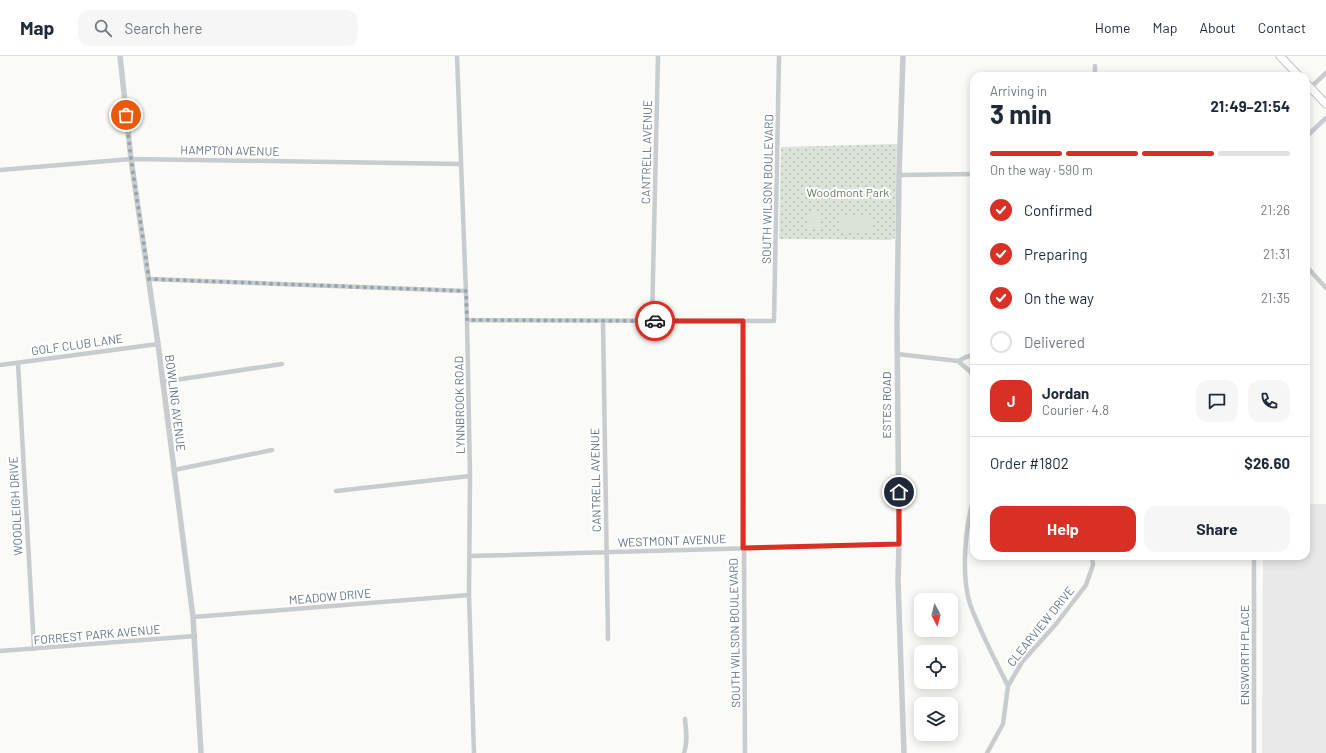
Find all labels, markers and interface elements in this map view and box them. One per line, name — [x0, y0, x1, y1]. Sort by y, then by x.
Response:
search box — [78, 10, 358, 46]
text: Map — [20, 16, 54, 39]
icon: search — [92, 17, 114, 39]
text: Search here — [124, 19, 202, 37]
text: Home — [1095, 19, 1131, 36]
text: Map — [1153, 19, 1177, 36]
text: About — [1199, 19, 1236, 36]
text: Contact — [1258, 19, 1306, 36]
text: Arriving in — [990, 83, 1047, 99]
text: 21:49–21:54 — [1210, 97, 1290, 115]
pin — [109, 98, 143, 132]
text: 3 min — [990, 98, 1052, 129]
street label: CANTRELL AVENUE — [638, 100, 654, 204]
icon: bag — [115, 104, 137, 126]
street label: SOUTH WILSON BOULEVARD — [759, 114, 775, 264]
street label: HAMPTON AVENUE — [180, 142, 280, 158]
text: On the way · 590 m — [990, 162, 1093, 178]
park label: Woodmont Park — [807, 185, 889, 199]
icon: check — [990, 199, 1012, 221]
text: Confirmed — [1024, 201, 1092, 219]
text: 21:26 — [1261, 202, 1290, 218]
icon: check — [990, 243, 1012, 265]
text: Preparing — [1024, 245, 1088, 263]
text: 21:31 — [1263, 246, 1290, 262]
icon: check — [990, 287, 1012, 309]
text: On the way — [1024, 289, 1094, 307]
text: 21:35 — [1261, 290, 1290, 306]
courier — [635, 301, 675, 341]
icon: car — [644, 310, 666, 332]
street label: GOLF CLUB LANE — [30, 331, 124, 357]
text: Delivered — [1024, 333, 1085, 351]
street label: BOWLING AVENUE — [163, 354, 189, 452]
street label: LYNNBROOK ROAD — [451, 356, 467, 454]
street label: ESTES ROAD — [879, 371, 893, 439]
button: chat — [1196, 380, 1238, 422]
button: phone — [1248, 380, 1290, 422]
text: Jordan — [1042, 384, 1089, 402]
text: J — [1007, 392, 1015, 410]
text: Courier · 4.8 — [1042, 402, 1109, 418]
street label: CANTRELL AVENUE — [587, 428, 603, 532]
text: Order #1802 — [990, 454, 1069, 472]
text: $26.60 — [1244, 454, 1290, 472]
street label: WOODLEIGH DRIVE — [5, 456, 25, 556]
pin — [882, 475, 916, 509]
icon: home — [888, 481, 910, 503]
button: Help — [990, 506, 1136, 552]
button: Share — [1144, 506, 1290, 552]
street label: WESTMONT AVENUE — [617, 531, 727, 549]
street label: SOUTH WILSON BOULEVARD — [726, 558, 742, 708]
street label: CLEARVIEW DRIVE — [1004, 583, 1076, 669]
street label: MEADOW DRIVE — [288, 585, 372, 607]
north arrow — [914, 593, 958, 637]
map controls — [914, 593, 958, 741]
street label: ENSWORTH PLACE — [1237, 605, 1251, 705]
street label: FORREST PARK AVENUE — [33, 621, 161, 647]
button: locate — [914, 645, 958, 689]
button: layers — [914, 697, 958, 741]

